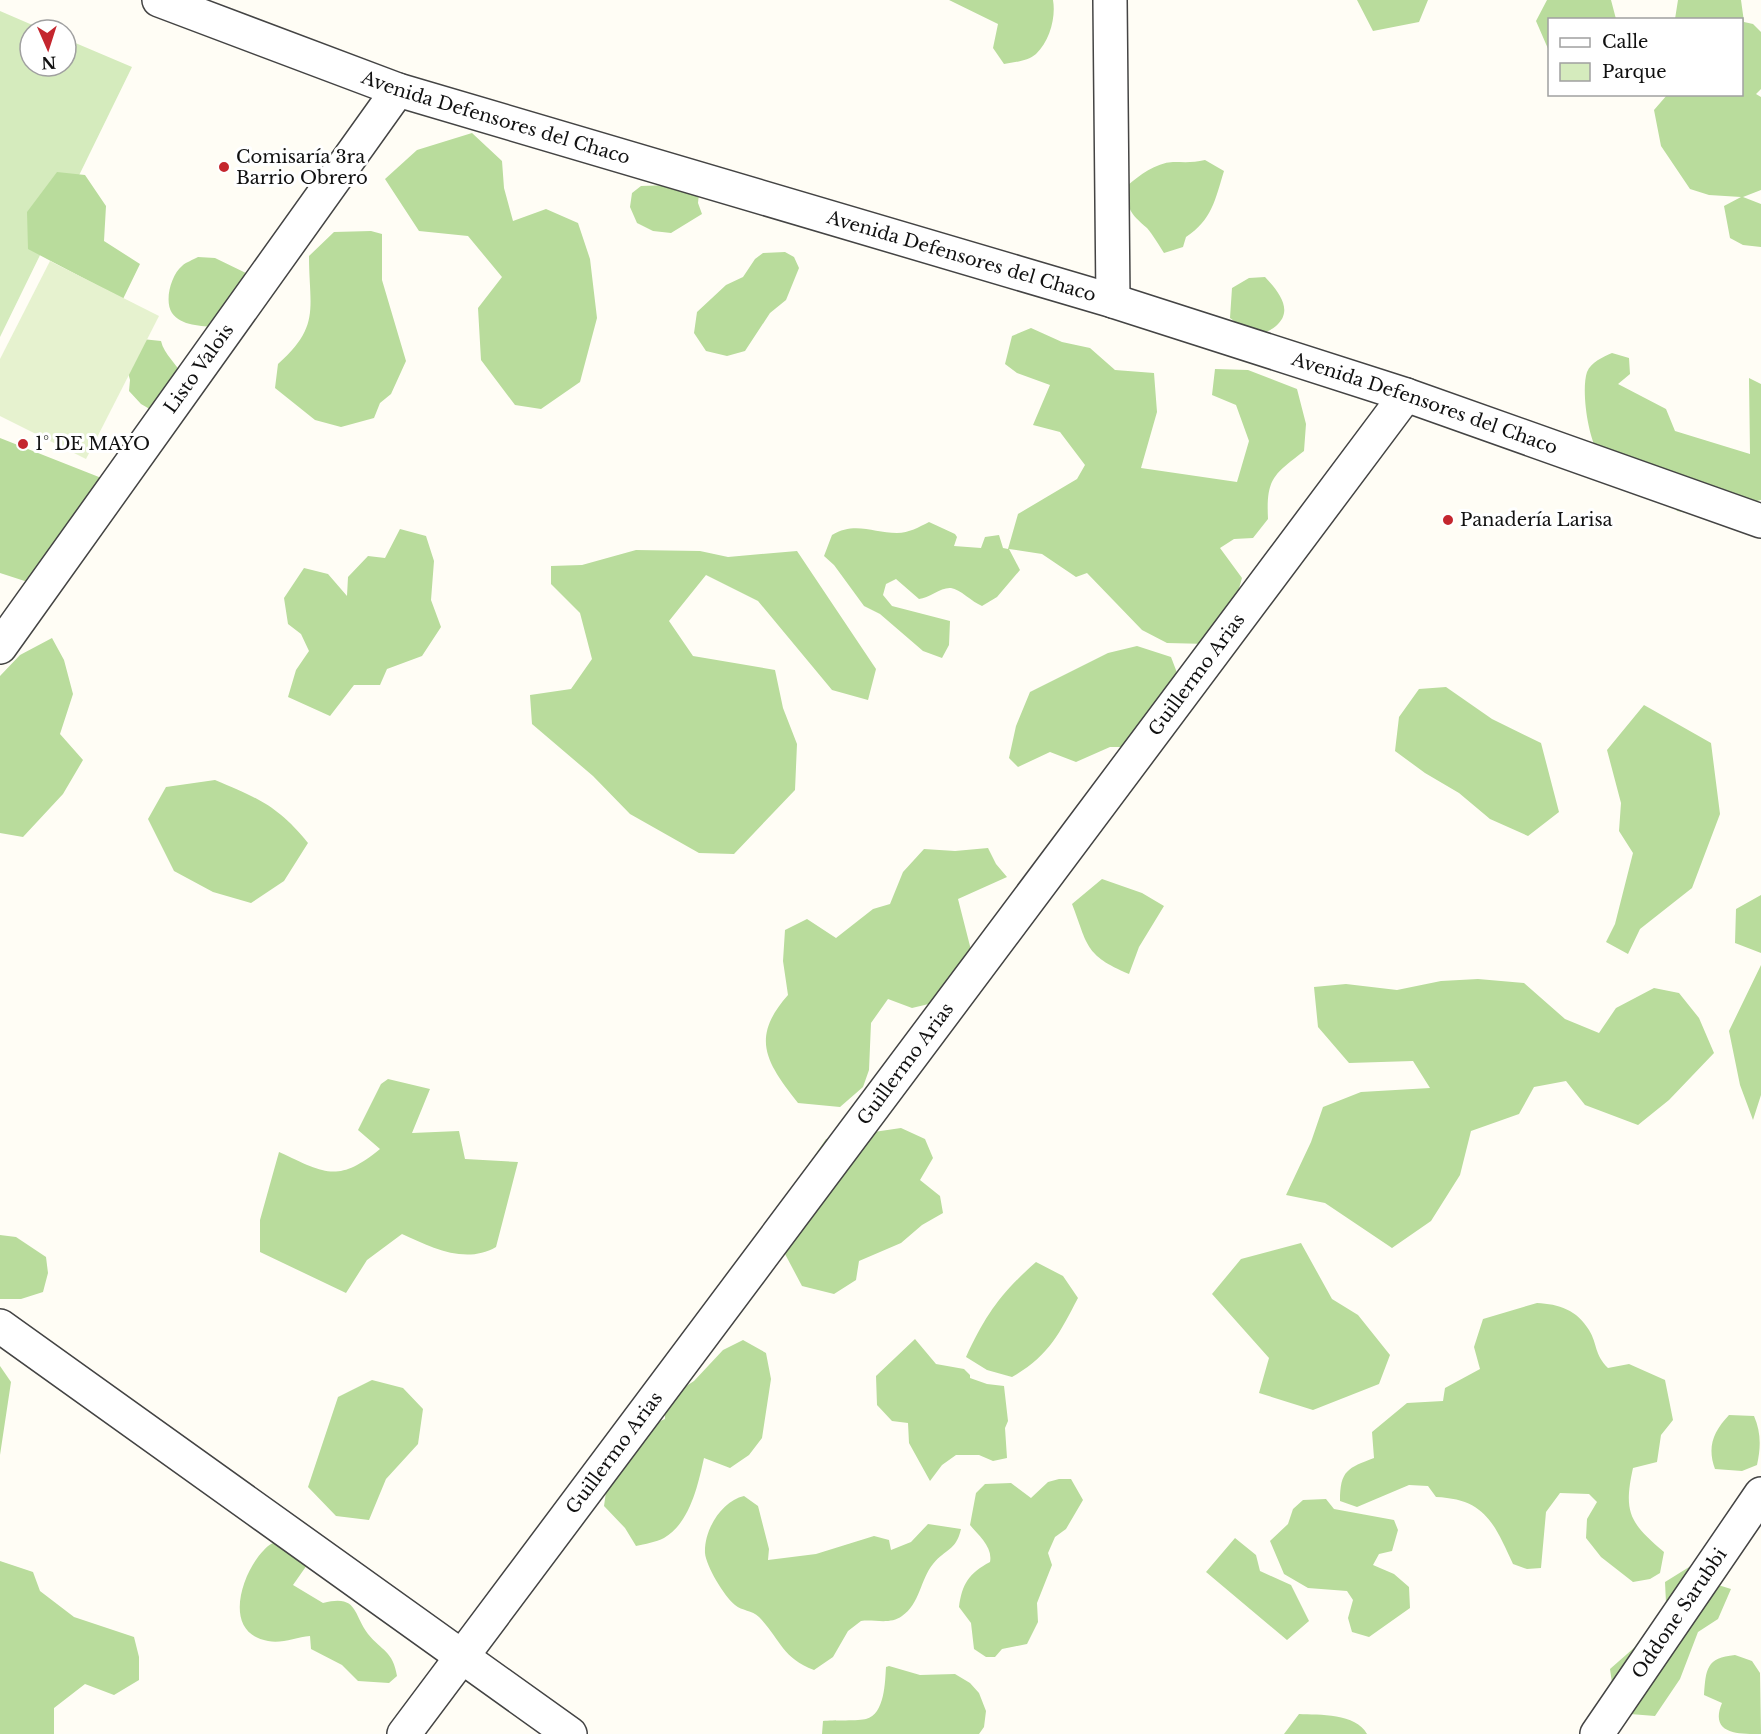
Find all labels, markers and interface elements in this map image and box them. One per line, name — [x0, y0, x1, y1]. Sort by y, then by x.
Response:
north arrow — [18, 18, 78, 78]
legend — [1548, 18, 1743, 96]
text: Calle — [1602, 31, 1648, 53]
text: N — [41, 53, 57, 73]
text: Parque — [1602, 61, 1667, 83]
street label: Avenida Defensores del Chaco — [358, 66, 633, 169]
place label: Comisaría 3ra Barrio Obrero — [236, 146, 368, 189]
marker: Comisaría 3ra Barrio Obrero — [217, 160, 231, 174]
street label: Avenida Defensores del Chaco — [823, 206, 1099, 306]
street label: Listo Valois — [159, 320, 238, 418]
street label: Avenida Defensores del Chaco — [1288, 348, 1561, 459]
place label: 1° DE MAYO — [35, 433, 150, 455]
marker: 1° DE MAYO — [16, 437, 30, 451]
place label: Panadería Larisa — [1460, 509, 1613, 531]
marker: Panadería Larisa — [1441, 513, 1455, 527]
street label: Guillermo Arias — [1144, 609, 1249, 740]
street label: Guillermo Arias — [853, 998, 958, 1129]
street label: Guillermo Arias — [561, 1388, 667, 1518]
street label: Oddone Sarubbi — [1627, 1544, 1732, 1683]

